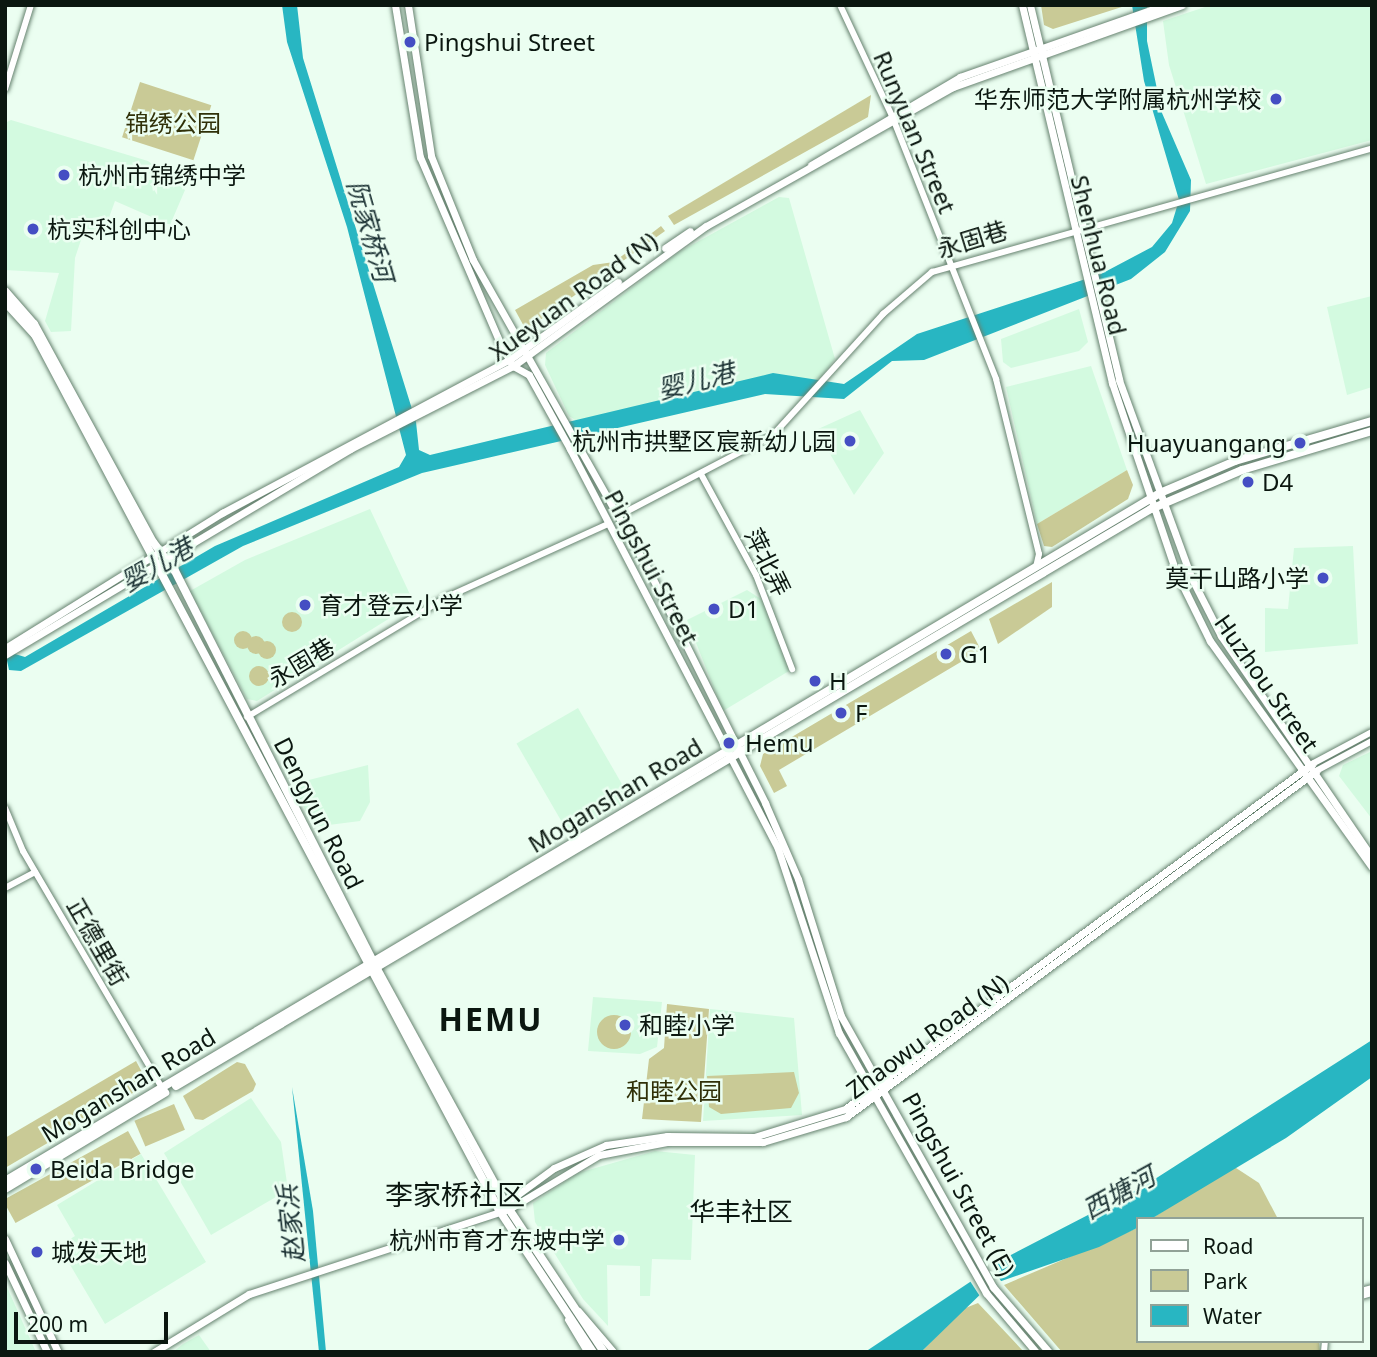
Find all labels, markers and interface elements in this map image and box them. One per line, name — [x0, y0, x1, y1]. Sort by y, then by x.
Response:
place label: Pingshui Street — [424, 28, 595, 56]
marker: Pingshui Street — [402, 34, 418, 50]
street label: Runyuan Street — [868, 47, 962, 217]
place label: 华东师范大学附属杭州学校 — [974, 85, 1262, 113]
marker: 华东师范大学附属杭州学校 — [1268, 91, 1284, 107]
park label: 锦绣公园 — [125, 109, 221, 137]
place label: 杭州市锦绣中学 — [78, 161, 246, 189]
marker: 杭州市锦绣中学 — [56, 167, 72, 183]
street label: Shenhua Road — [1065, 172, 1133, 338]
water label: 阮家桥河 — [341, 177, 399, 285]
place label: 杭实科创中心 — [47, 215, 191, 243]
street label: 永固巷 — [933, 215, 1011, 263]
marker: 杭实科创中心 — [25, 221, 41, 237]
street label: Xueyuan Road (N) — [484, 226, 662, 366]
water label: 婴儿港 — [654, 356, 738, 406]
place label: 杭州市拱墅区宸新幼儿园 — [572, 427, 836, 455]
place label: Huayuangang — [1127, 429, 1286, 457]
marker: 杭州市拱墅区宸新幼儿园 — [842, 433, 858, 449]
marker: Huayuangang — [1292, 435, 1308, 451]
place label: D4 — [1262, 468, 1293, 496]
marker: D4 — [1240, 474, 1256, 490]
street label: Pingshui Street — [599, 485, 705, 649]
street label: 萍北弄 — [739, 523, 797, 601]
water label: 婴儿港 — [115, 532, 199, 598]
place label: 莫干山路小学 — [1165, 564, 1309, 592]
marker: 莫干山路小学 — [1315, 570, 1331, 586]
place label: 育才登云小学 — [319, 591, 463, 619]
place label: D1 — [728, 595, 759, 623]
marker: 育才登云小学 — [297, 597, 313, 613]
marker: D1 — [706, 601, 722, 617]
street label: Huzhou Street — [1209, 609, 1325, 757]
street label: 永固巷 — [263, 631, 339, 693]
place label: G1 — [960, 640, 991, 668]
marker: G1 — [938, 646, 954, 662]
place label: H — [829, 667, 847, 695]
marker: H — [807, 673, 823, 689]
place label: F — [855, 699, 867, 727]
marker: F — [833, 705, 849, 721]
place label: Hemu — [745, 729, 814, 757]
street label: Dengyun Road — [268, 732, 370, 894]
street label: Moganshan Road — [523, 732, 707, 858]
marker: Hemu — [719, 733, 739, 753]
street label: 正德里街 — [62, 893, 134, 991]
street label: Zhaowu Road (N) — [841, 968, 1013, 1104]
district label: HEMU — [439, 1000, 543, 1038]
place label: 和睦小学 — [639, 1011, 735, 1039]
marker: 和睦小学 — [617, 1017, 633, 1033]
street label: Moganshan Road — [36, 1022, 220, 1148]
park label: 和睦公园 — [626, 1077, 722, 1105]
street label: Pingshui Street (E) — [897, 1087, 1021, 1281]
place label: Beida Bridge — [50, 1155, 195, 1183]
water label: 西塘河 — [1077, 1160, 1161, 1226]
marker: Beida Bridge — [28, 1161, 44, 1177]
district label: 李家桥社区 — [385, 1177, 525, 1211]
water label: 赵家浜 — [271, 1184, 311, 1264]
district label: 华丰社区 — [689, 1196, 793, 1228]
legend — [1136, 1217, 1363, 1343]
place label: 杭州市育才东坡中学 — [389, 1226, 605, 1254]
marker: 杭州市育才东坡中学 — [611, 1232, 627, 1248]
text: Road — [1203, 1232, 1253, 1260]
place label: 城发天地 — [51, 1238, 147, 1266]
marker: 城发天地 — [29, 1244, 45, 1260]
text: Park — [1203, 1267, 1247, 1295]
scale bar — [18, 1298, 172, 1342]
text: Water — [1203, 1302, 1262, 1330]
text: 200 m — [27, 1310, 88, 1338]

